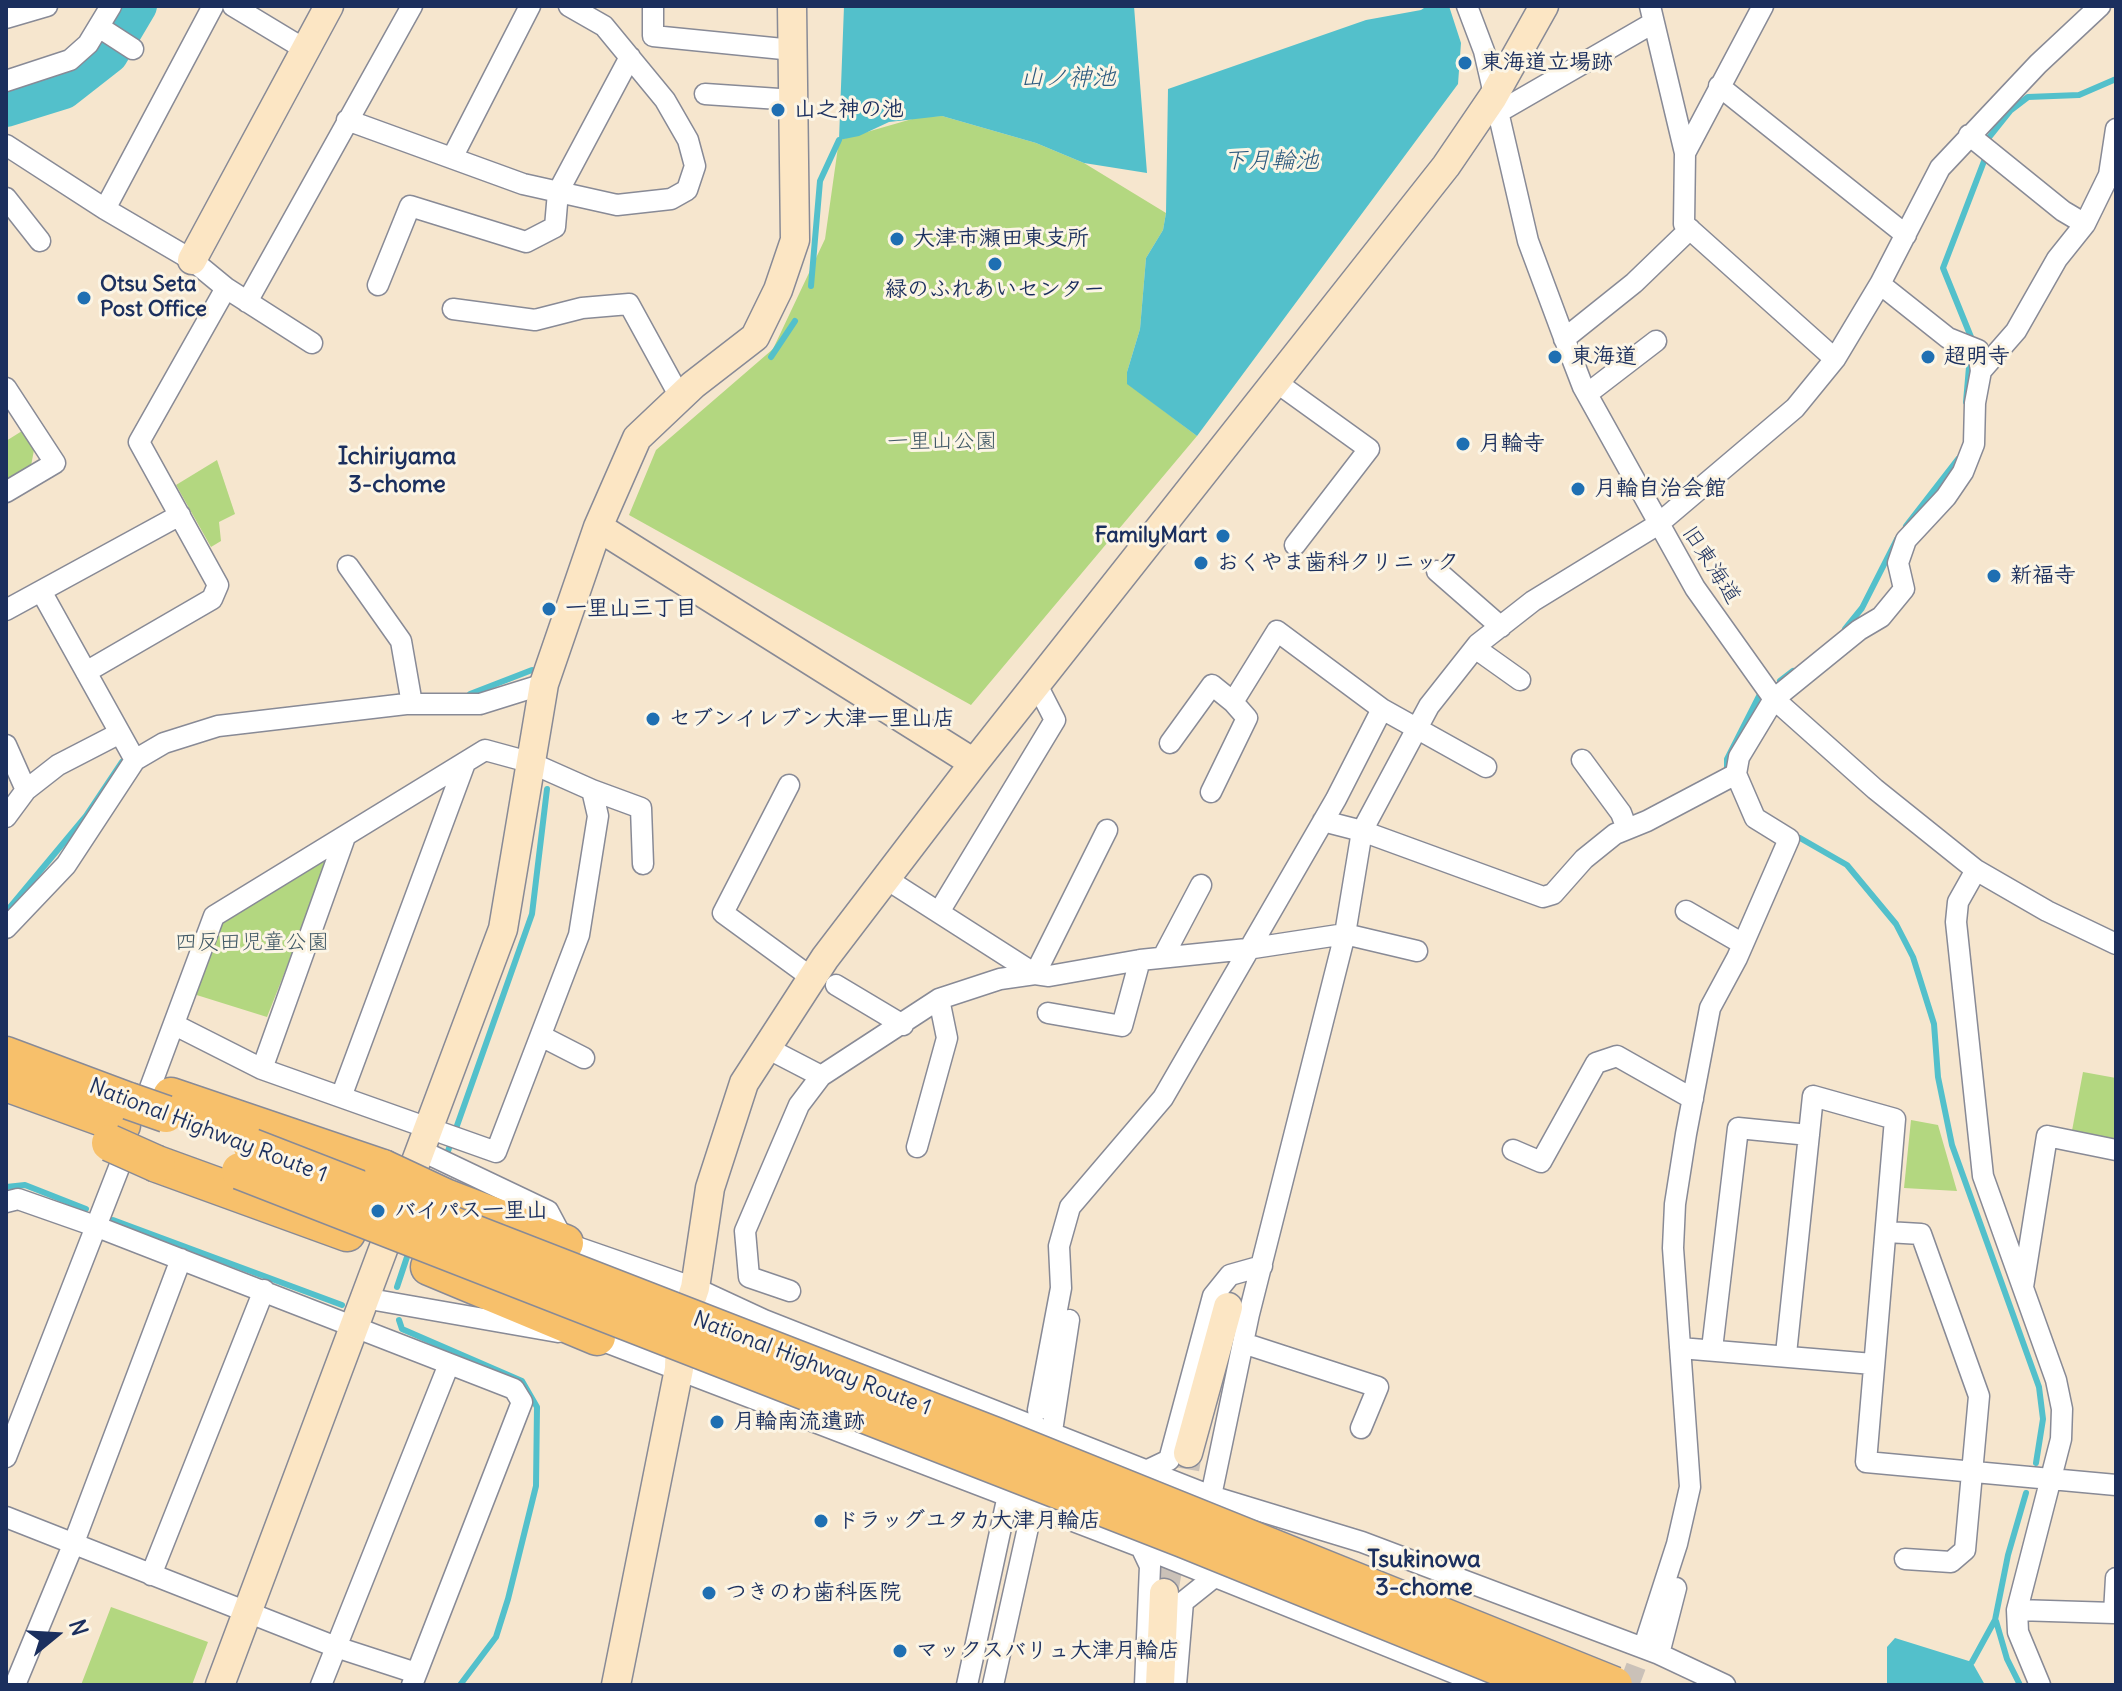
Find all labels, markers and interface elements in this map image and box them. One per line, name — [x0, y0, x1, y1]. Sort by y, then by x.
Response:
place label: 東海道立場跡 — [1481, 50, 1613, 76]
marker: 東海道立場跡 — [1456, 54, 1474, 72]
water label: 山ノ神池 — [1020, 64, 1116, 92]
place label: 山之神の池 — [794, 97, 904, 123]
marker: 山之神の池 — [769, 101, 787, 119]
water label: 下月輪池 — [1223, 147, 1319, 175]
place label: 大津市瀬田東支所 — [913, 226, 1089, 252]
marker: 大津市瀬田東支所 — [888, 230, 906, 248]
marker: 緑のふれあいセンター — [986, 255, 1004, 273]
place label: Otsu Seta Post Office — [100, 272, 207, 324]
place label: 緑のふれあいセンター — [885, 277, 1105, 303]
marker: Otsu Seta Post Office — [75, 289, 93, 307]
place label: 東海道 — [1571, 344, 1637, 370]
place label: 超明寺 — [1944, 344, 2010, 370]
marker: 東海道 — [1546, 348, 1564, 366]
marker: 超明寺 — [1919, 348, 1937, 366]
park label: 一里山公園 — [887, 429, 997, 455]
place label: 月輪寺 — [1479, 431, 1545, 457]
marker: 月輪寺 — [1454, 435, 1472, 453]
district label: Ichiriyama 3-chome — [338, 443, 456, 499]
place label: 月輪自治会館 — [1594, 476, 1726, 502]
marker: 月輪自治会館 — [1569, 480, 1587, 498]
street label: 旧東海道 — [1676, 521, 1746, 609]
place label: FamilyMart — [1095, 523, 1207, 549]
marker: FamilyMart — [1214, 527, 1232, 545]
place label: おくやま歯科クリニック — [1217, 550, 1459, 576]
marker: おくやま歯科クリニック — [1192, 554, 1210, 572]
place label: 新福寺 — [2010, 563, 2076, 589]
marker: 新福寺 — [1985, 567, 2003, 585]
place label: 一里山三丁目 — [565, 596, 697, 622]
marker: 一里山三丁目 — [540, 600, 558, 618]
place label: セブンイレブン大津一里山店 — [669, 706, 955, 732]
marker: セブンイレブン大津一里山店 — [644, 710, 662, 728]
park label: 四反田児童公園 — [175, 930, 329, 956]
street label: National Highway Route 1 — [85, 1073, 331, 1189]
place label: バイパス一里山 — [394, 1198, 548, 1224]
marker: バイパス一里山 — [369, 1202, 387, 1220]
street label: National Highway Route 1 — [689, 1306, 935, 1422]
place label: 月輪南流遺跡 — [733, 1409, 865, 1435]
marker: 月輪南流遺跡 — [708, 1413, 726, 1431]
place label: ドラッグユタカ大津月輪店 — [837, 1508, 1101, 1534]
marker: ドラッグユタカ大津月輪店 — [812, 1512, 830, 1530]
district label: Tsukinowa 3-chome — [1367, 1546, 1481, 1602]
place label: つきのわ歯科医院 — [725, 1580, 901, 1606]
marker: つきのわ歯科医院 — [700, 1584, 718, 1602]
north arrow — [16, 1595, 96, 1675]
text: N — [63, 1616, 94, 1639]
place label: マックスバリュ大津月輪店 — [916, 1638, 1180, 1664]
marker: マックスバリュ大津月輪店 — [891, 1642, 909, 1660]

